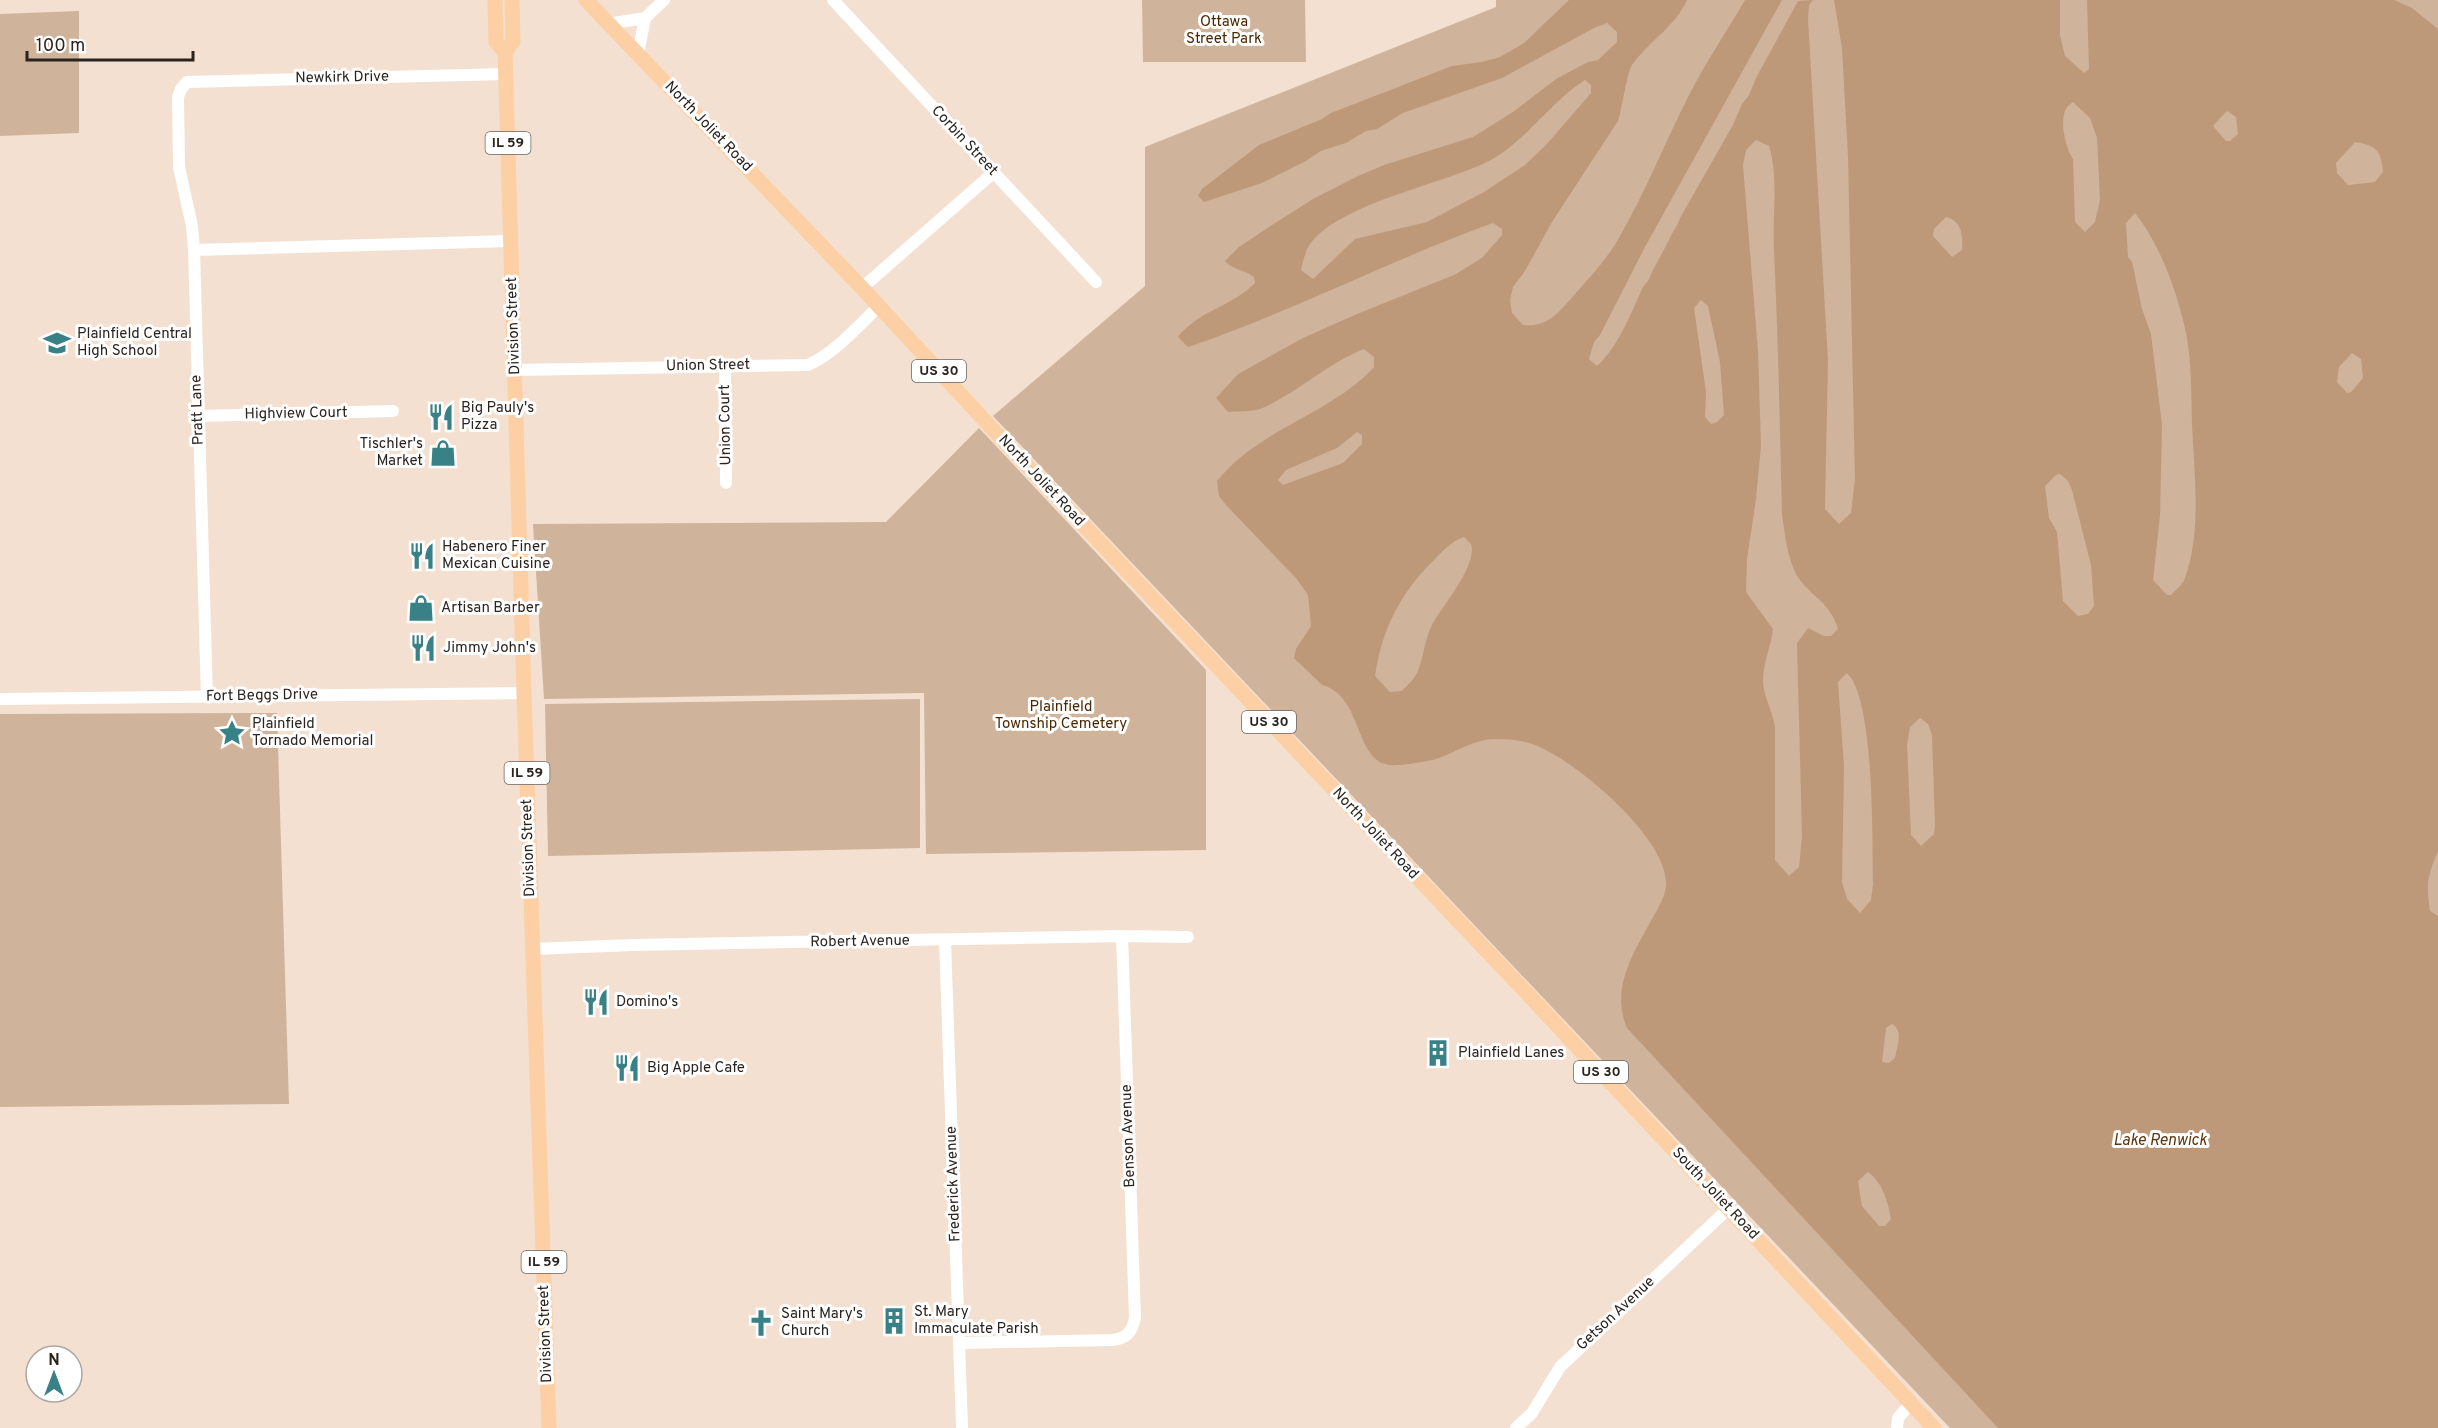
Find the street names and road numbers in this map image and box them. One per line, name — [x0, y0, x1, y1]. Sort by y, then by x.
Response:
street label: Newkirk Drive — [295, 68, 389, 88]
street label: North Joliet Road — [660, 78, 756, 176]
street label: Corbin Street — [927, 102, 1001, 180]
road number: IL 59 — [486, 132, 530, 154]
street label: Division Street — [503, 277, 525, 375]
street label: Union Street — [666, 356, 750, 376]
road number: US 30 — [912, 360, 966, 382]
street label: Pratt Lane — [187, 374, 209, 446]
street label: Union Court — [716, 384, 736, 466]
street label: Highview Court — [244, 404, 348, 424]
street label: North Joliet Road — [994, 431, 1088, 531]
street label: Fort Beggs Drive — [206, 686, 318, 706]
road number: US 30 — [1242, 711, 1296, 733]
road number: IL 59 — [504, 762, 550, 784]
street label: North Joliet Road — [1328, 784, 1422, 884]
street label: Division Street — [518, 799, 540, 897]
street label: Robert Avenue — [810, 932, 910, 952]
road number: US 30 — [1574, 1061, 1628, 1083]
street label: Benson Avenue — [1118, 1084, 1140, 1188]
street label: Frederick Avenue — [942, 1126, 966, 1242]
street label: South Joliet Road — [1667, 1144, 1763, 1244]
road number: IL 59 — [522, 1251, 566, 1273]
street label: Getson Avenue — [1573, 1273, 1659, 1355]
street label: Division Street — [535, 1285, 557, 1383]

